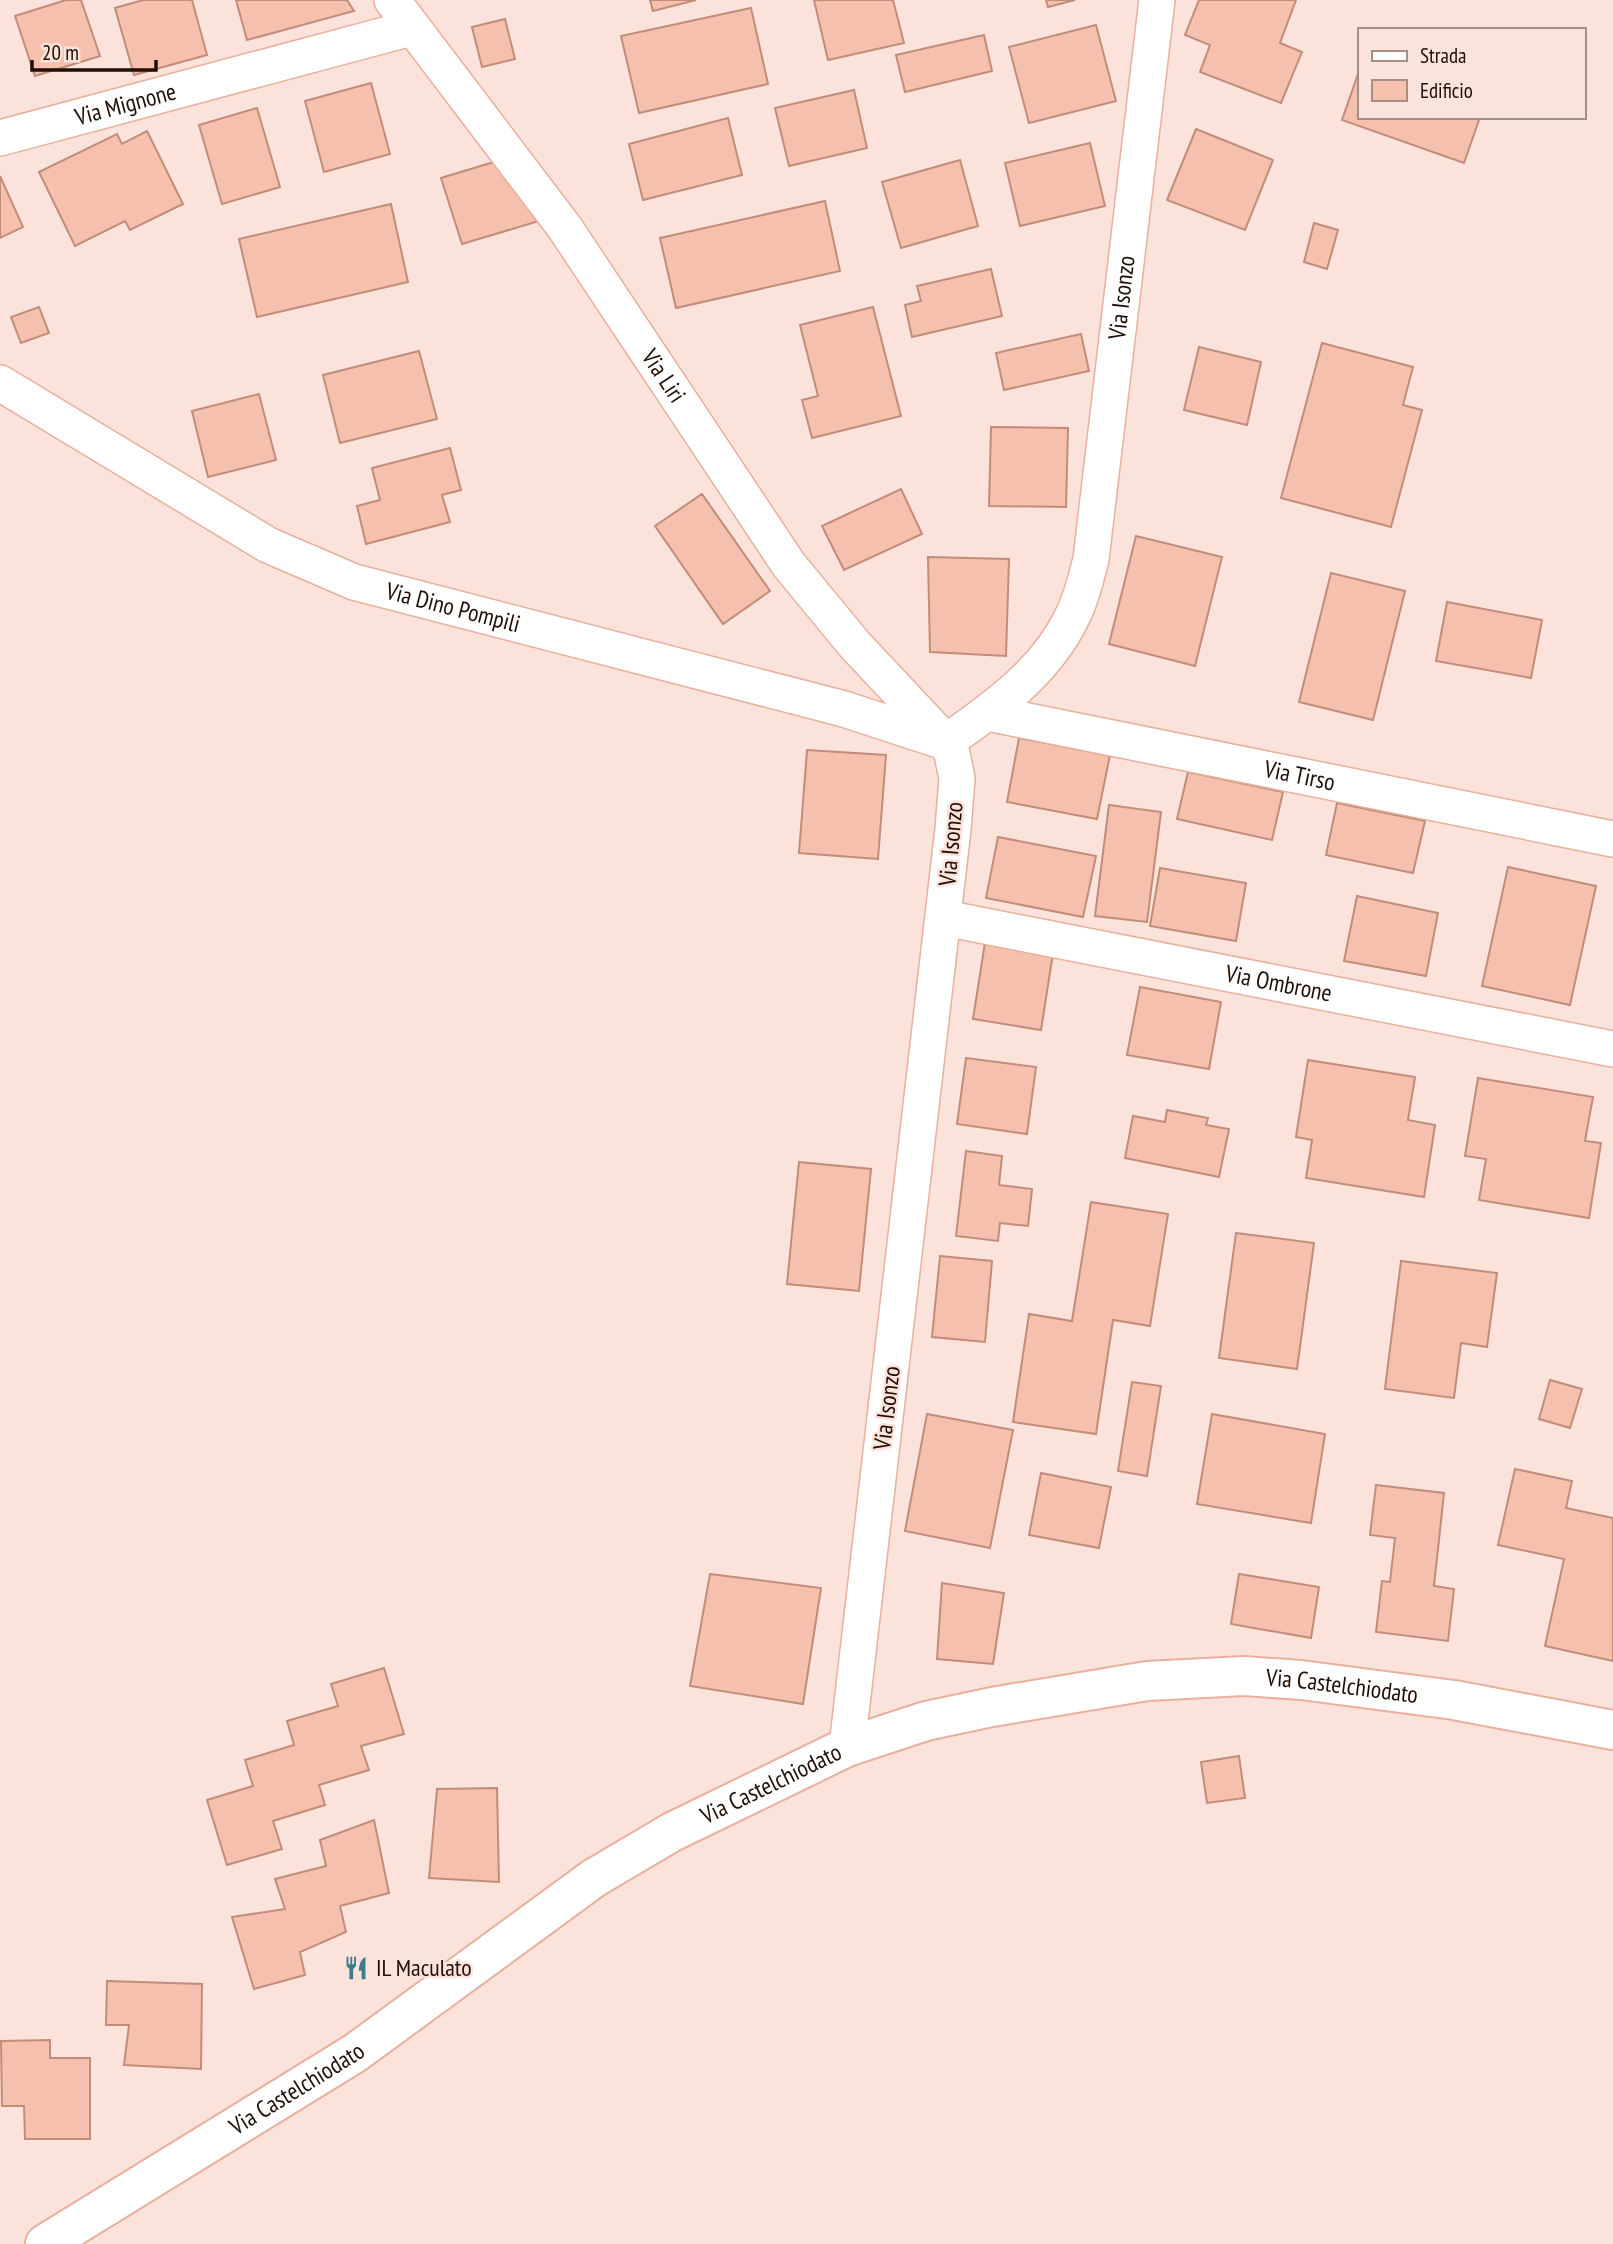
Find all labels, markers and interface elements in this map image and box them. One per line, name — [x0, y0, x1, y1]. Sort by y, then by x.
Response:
scale bar — [32, 28, 156, 72]
legend — [1358, 28, 1585, 119]
text: 20 m — [42, 39, 79, 66]
text: Strada — [1420, 42, 1466, 69]
street label: Via Mignone — [71, 76, 179, 132]
text: Edificio — [1420, 77, 1473, 104]
street label: Via Isonzo — [1101, 254, 1142, 342]
street label: Via Liri — [634, 342, 693, 409]
street label: Via Dino Pompili — [382, 575, 524, 639]
street label: Via Tirso — [1261, 753, 1338, 798]
street label: Via Isonzo — [931, 801, 970, 888]
street label: Via Ombrone — [1222, 957, 1335, 1009]
street label: Via Isonzo — [866, 1364, 907, 1453]
street label: Via Castelchiodato — [1264, 1662, 1420, 1710]
street label: Via Castelchiodato — [694, 1736, 846, 1831]
place label: IL Maculato — [376, 1952, 472, 1983]
restaurant icon: IL Maculato — [342, 1954, 370, 1982]
street label: Via Castelchiodato — [223, 2035, 371, 2142]

